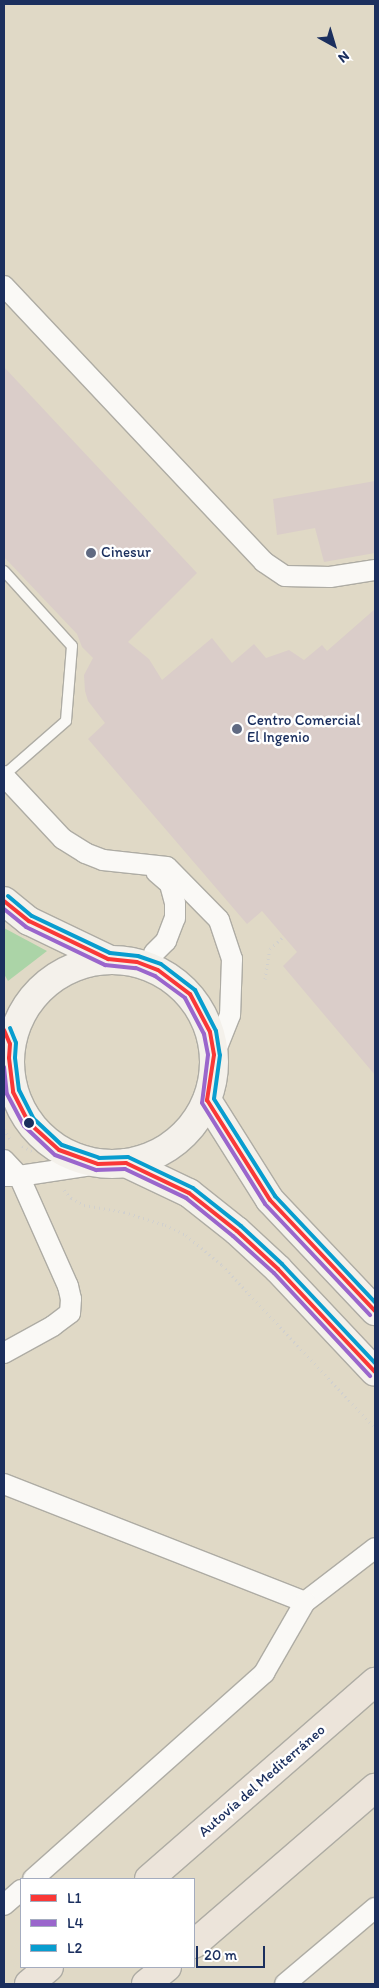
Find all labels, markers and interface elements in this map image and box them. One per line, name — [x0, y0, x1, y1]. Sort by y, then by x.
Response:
north arrow — [309, 20, 359, 70]
text: N — [335, 47, 353, 67]
place label: Cinesur — [101, 544, 151, 562]
marker: Cinesur — [85, 547, 97, 559]
place label: Centro Comercial El Ingenio — [247, 711, 360, 746]
marker: Centro Comercial El Ingenio — [231, 723, 243, 735]
unlabelled marker — [24, 1118, 34, 1128]
street label: Autovía del Mediterráneo — [195, 1721, 329, 1841]
legend — [20, 1878, 195, 1968]
text: L1 — [67, 1889, 82, 1907]
text: L4 — [67, 1914, 84, 1932]
scale bar — [199, 1936, 268, 1968]
text: L2 — [67, 1939, 82, 1957]
text: 20 m — [204, 1946, 237, 1964]

